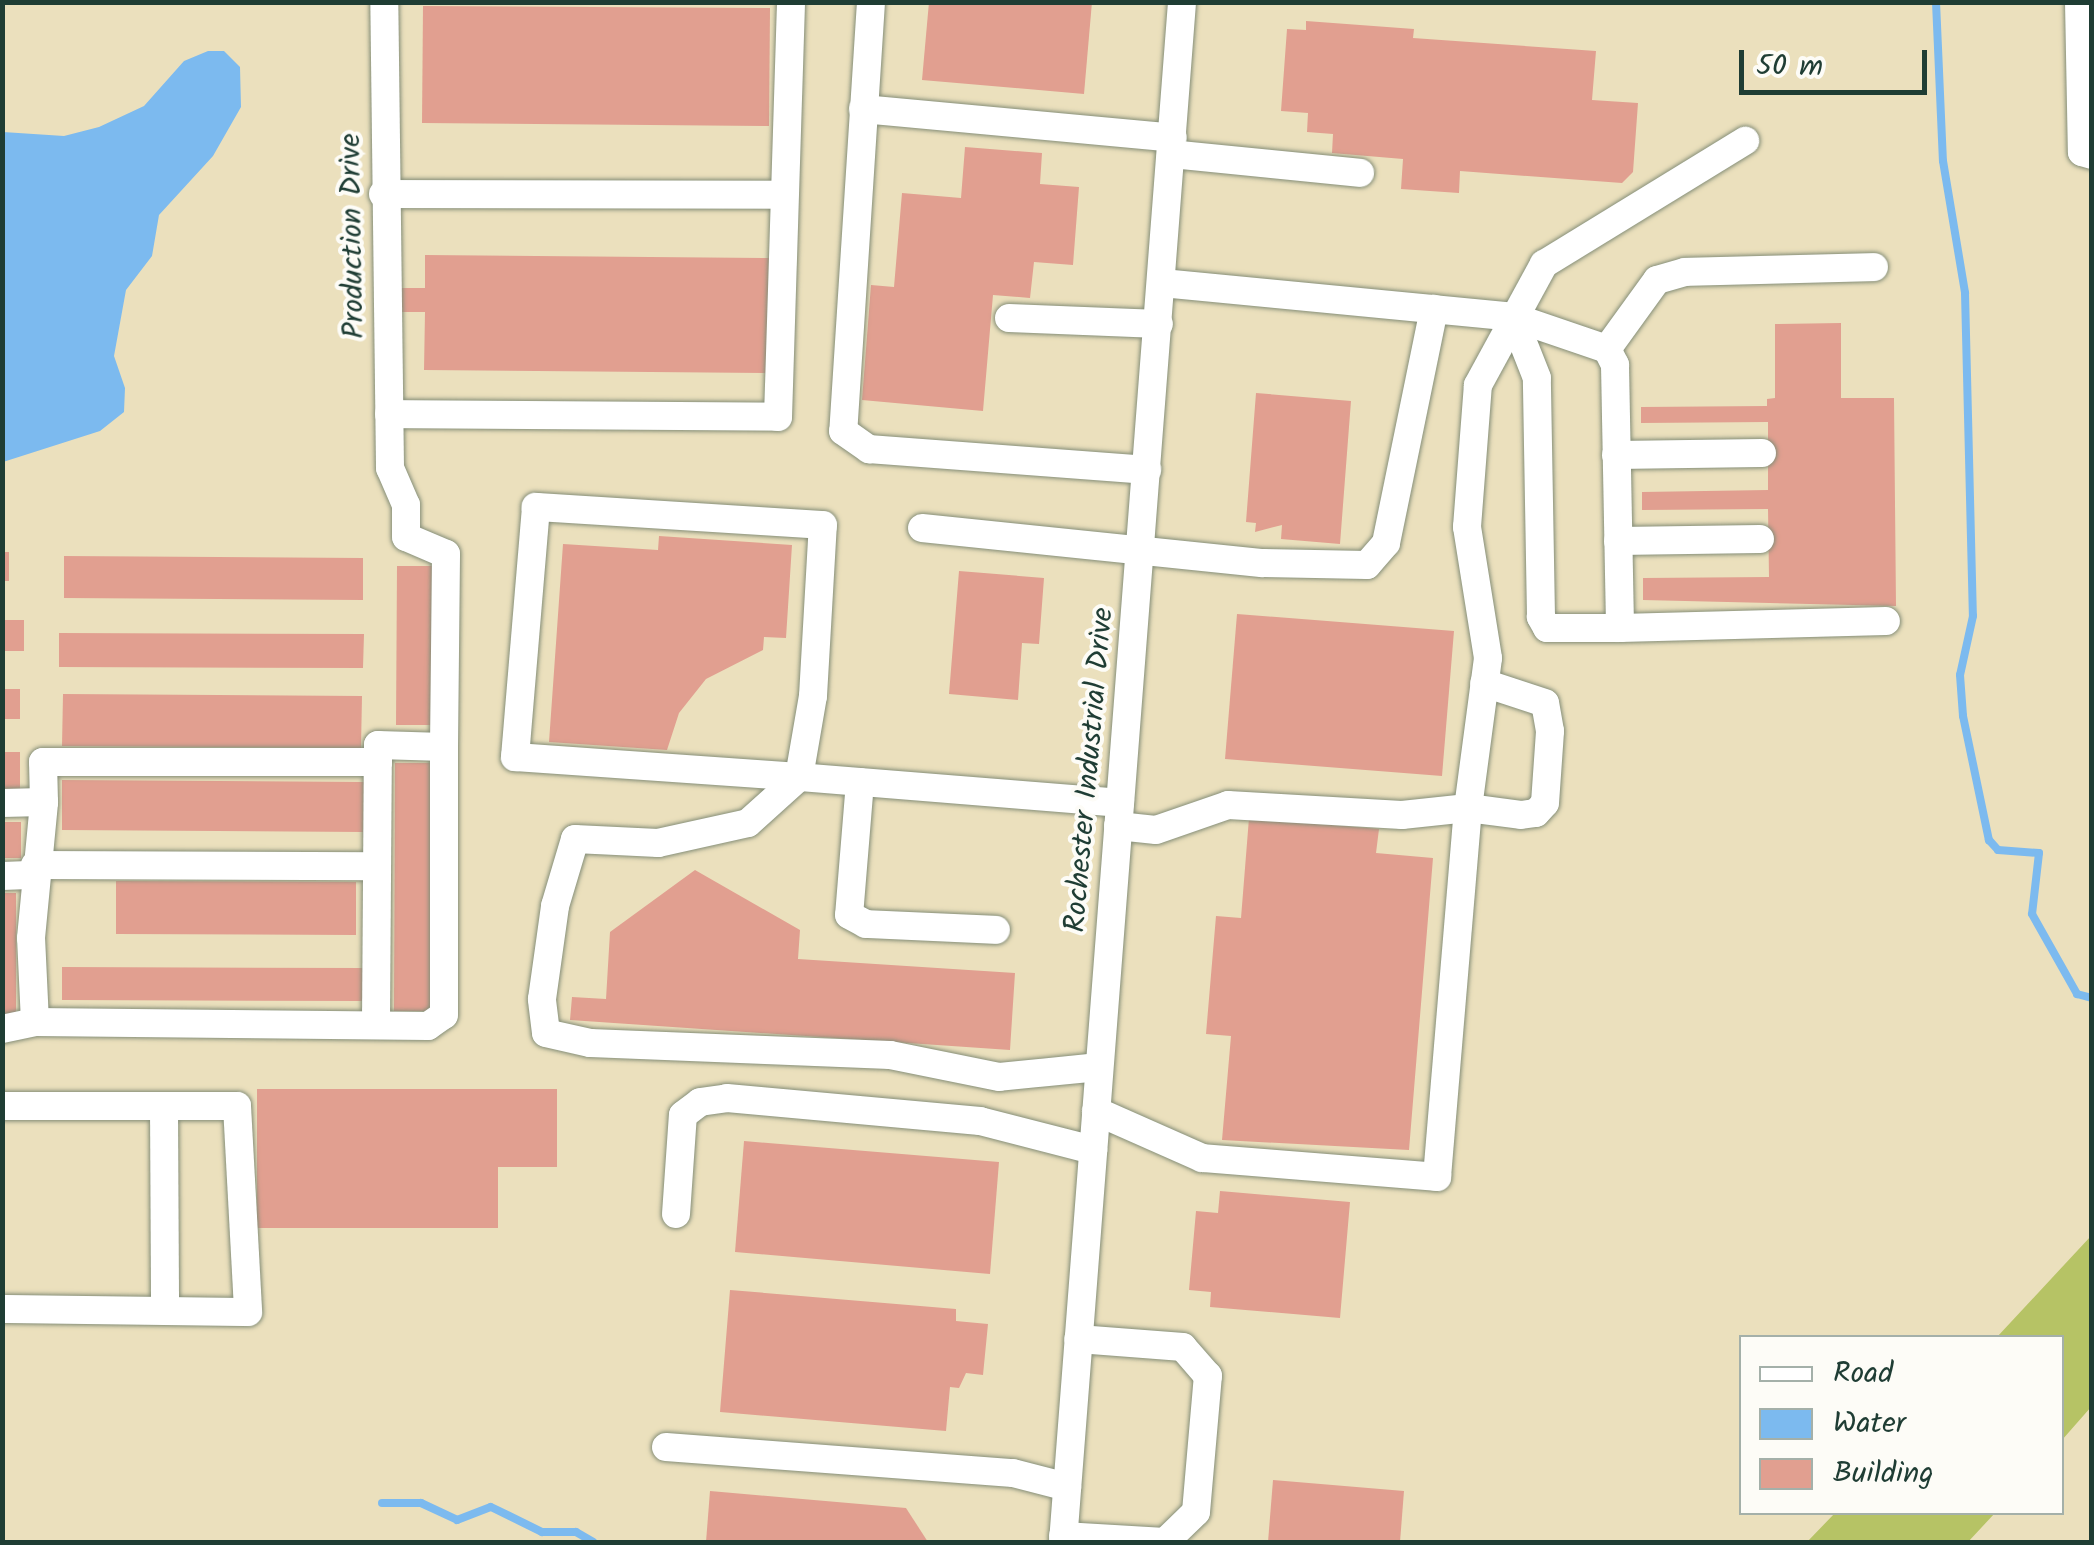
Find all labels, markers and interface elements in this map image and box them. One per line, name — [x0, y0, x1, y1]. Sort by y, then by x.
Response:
scale bar — [1744, 30, 1932, 92]
text: 50 m — [1756, 43, 1823, 91]
street label: Production Drive — [333, 133, 373, 339]
street label: Rochester Industrial Drive — [1058, 606, 1122, 934]
legend — [1739, 1335, 2064, 1515]
text: Road — [1833, 1350, 1893, 1398]
text: Water — [1833, 1400, 1906, 1448]
text: Building — [1833, 1450, 1933, 1498]

